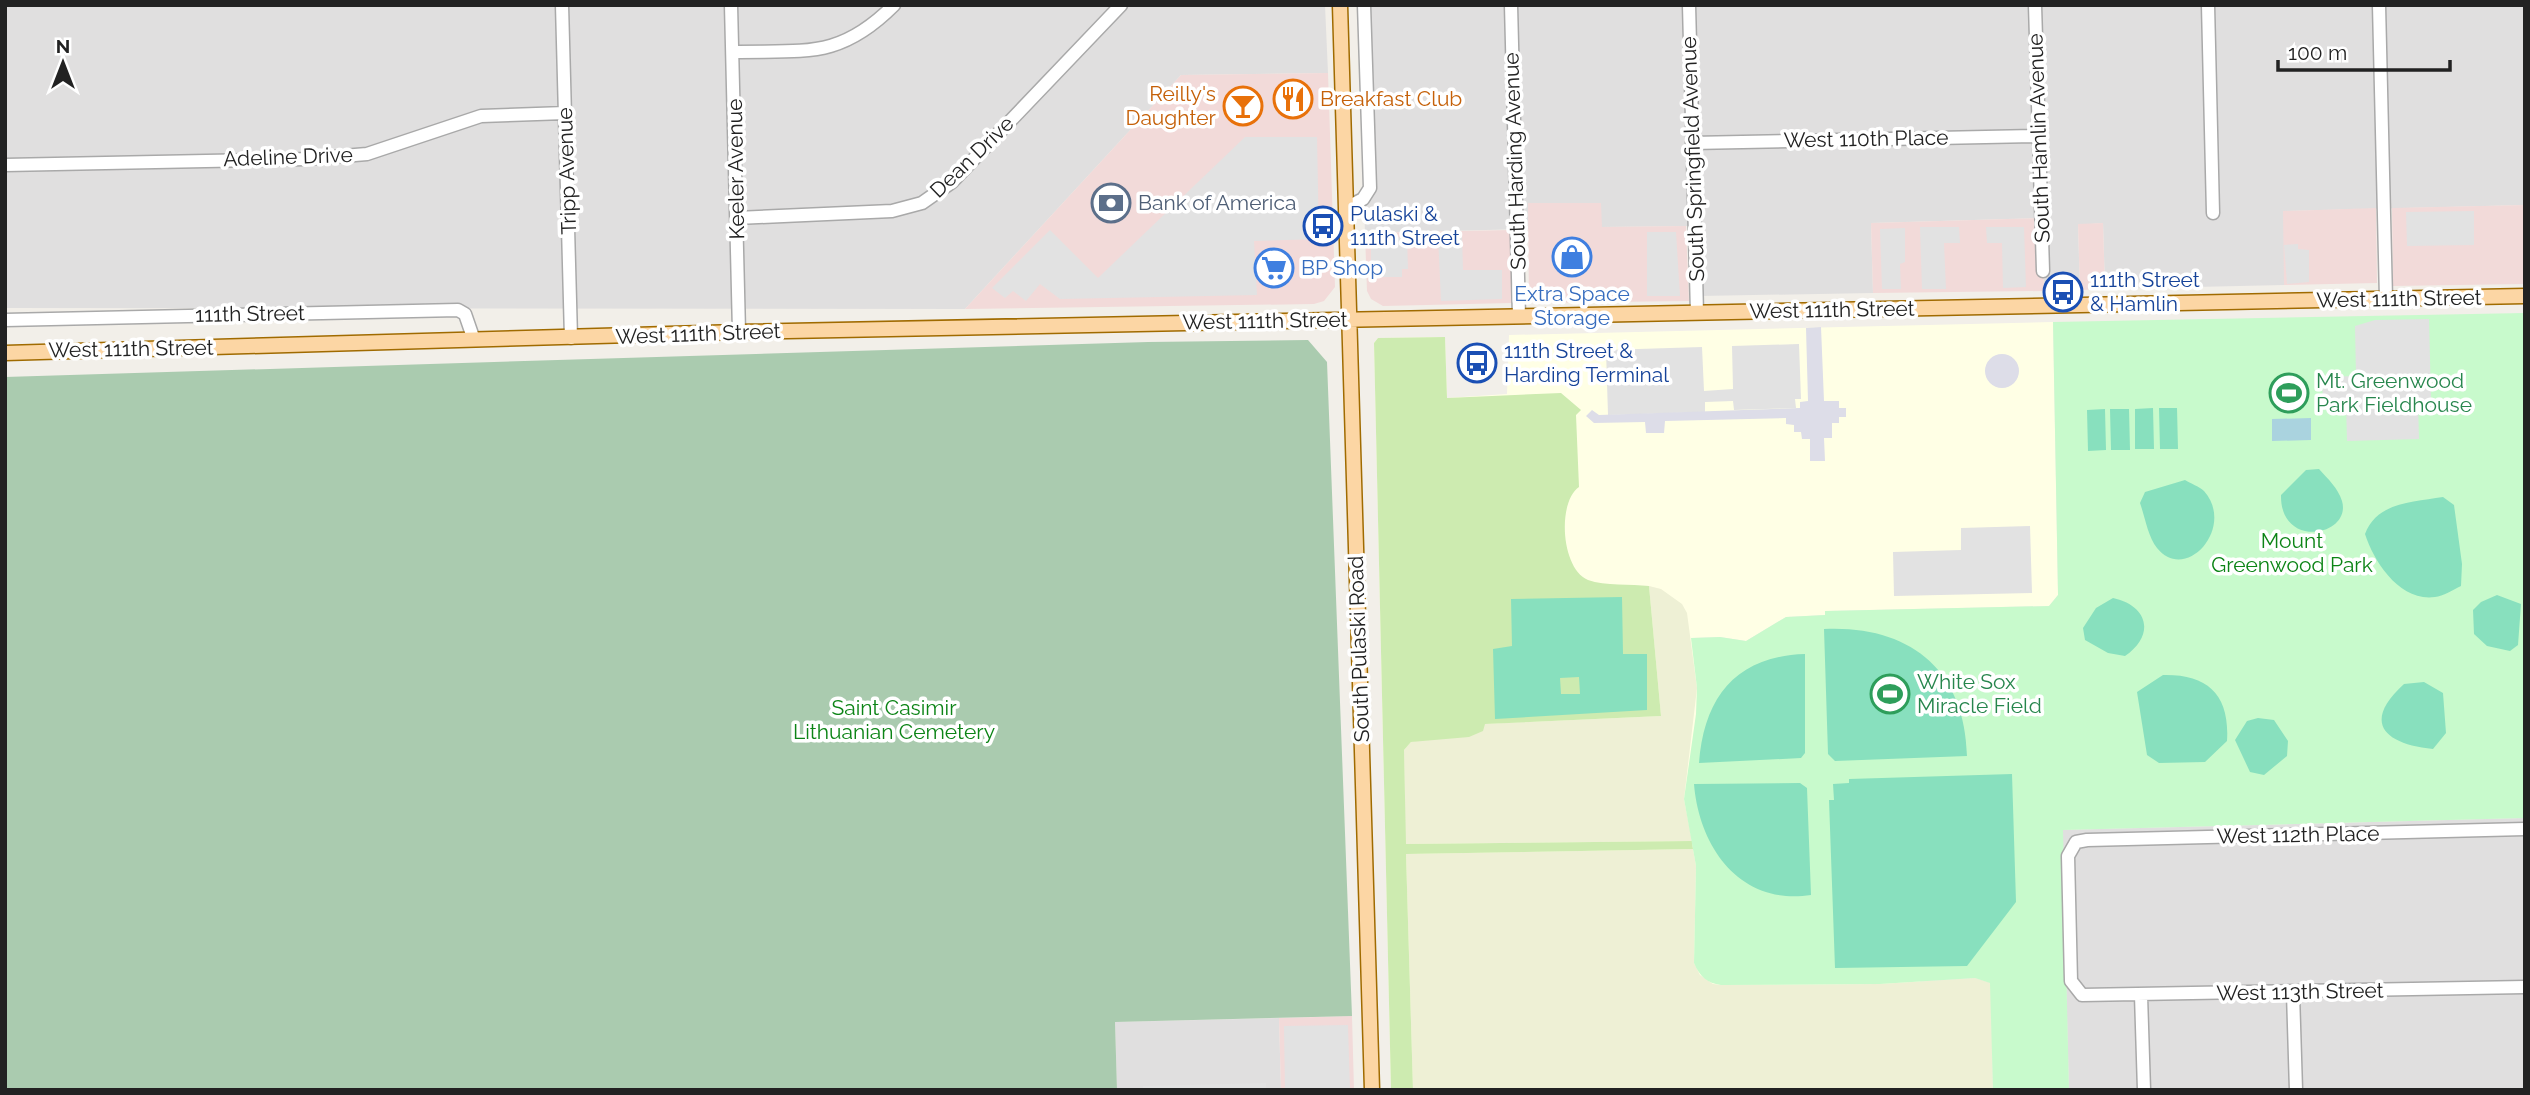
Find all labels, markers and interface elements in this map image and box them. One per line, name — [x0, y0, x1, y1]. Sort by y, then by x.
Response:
north arrow — [28, 28, 98, 98]
scale bar — [2278, 28, 2450, 72]
street label: South Hamlin Avenue — [2022, 33, 2055, 243]
text: N — [56, 35, 70, 57]
street label: South Springfield Avenue — [1676, 36, 1709, 282]
text: 100 m — [2288, 40, 2347, 65]
street label: South Harding Avenue — [1498, 52, 1531, 270]
restaurant icon: Breakfast Club — [1272, 78, 1314, 120]
place label: Reilly's Daughter — [1125, 81, 1217, 130]
bar icon: Reilly's Daughter — [1222, 85, 1264, 127]
place label: Breakfast Club — [1320, 86, 1462, 111]
street label: Keeler Avenue — [722, 98, 749, 240]
street label: Tripp Avenue — [552, 107, 581, 235]
street label: Dean Drive — [925, 111, 1019, 203]
street label: West 110th Place — [1783, 125, 1949, 152]
street label: Adeline Drive — [223, 142, 353, 171]
bank icon: Bank of America — [1090, 182, 1132, 224]
place label: Bank of America — [1138, 190, 1296, 215]
place label: Pulaski & 111th Street — [1350, 201, 1460, 250]
bus stop icon: Pulaski & 111th Street — [1302, 205, 1344, 247]
shop icon: Extra Space Storage — [1551, 236, 1593, 278]
supermarket icon: BP Shop — [1253, 247, 1295, 289]
place label: BP Shop — [1301, 255, 1383, 280]
place label: 111th Street & Hamlin — [2090, 267, 2200, 316]
bus stop icon: 111th Street & Hamlin — [2042, 271, 2084, 313]
place label: Extra Space Storage — [1514, 281, 1630, 330]
street label: West 111th Street — [2316, 285, 2482, 312]
street label: West 111th Street — [1749, 296, 1915, 323]
street label: 111th Street — [195, 300, 305, 327]
street label: West 111th Street — [1182, 307, 1348, 334]
street label: West 111th Street — [615, 318, 781, 349]
street label: West 111th Street — [48, 335, 214, 362]
place label: 111th Street & Harding Terminal — [1504, 338, 1669, 387]
bus stop icon: 111th Street & Harding Terminal — [1456, 342, 1498, 384]
place label: Mt. Greenwood Park Fieldhouse — [2316, 368, 2472, 417]
sports icon: Mt. Greenwood Park Fieldhouse — [2268, 372, 2310, 414]
park label: Mount Greenwood Park — [2211, 528, 2373, 577]
street label: South Pulaski Road — [1343, 555, 1374, 743]
place label: White Sox Miracle Field — [1917, 669, 2042, 718]
sports icon: White Sox Miracle Field — [1869, 673, 1911, 715]
park label: Saint Casimir Lithuanian Cemetery — [793, 695, 995, 744]
street label: West 112th Place — [2216, 821, 2380, 848]
street label: West 113th Street — [2216, 978, 2384, 1005]

